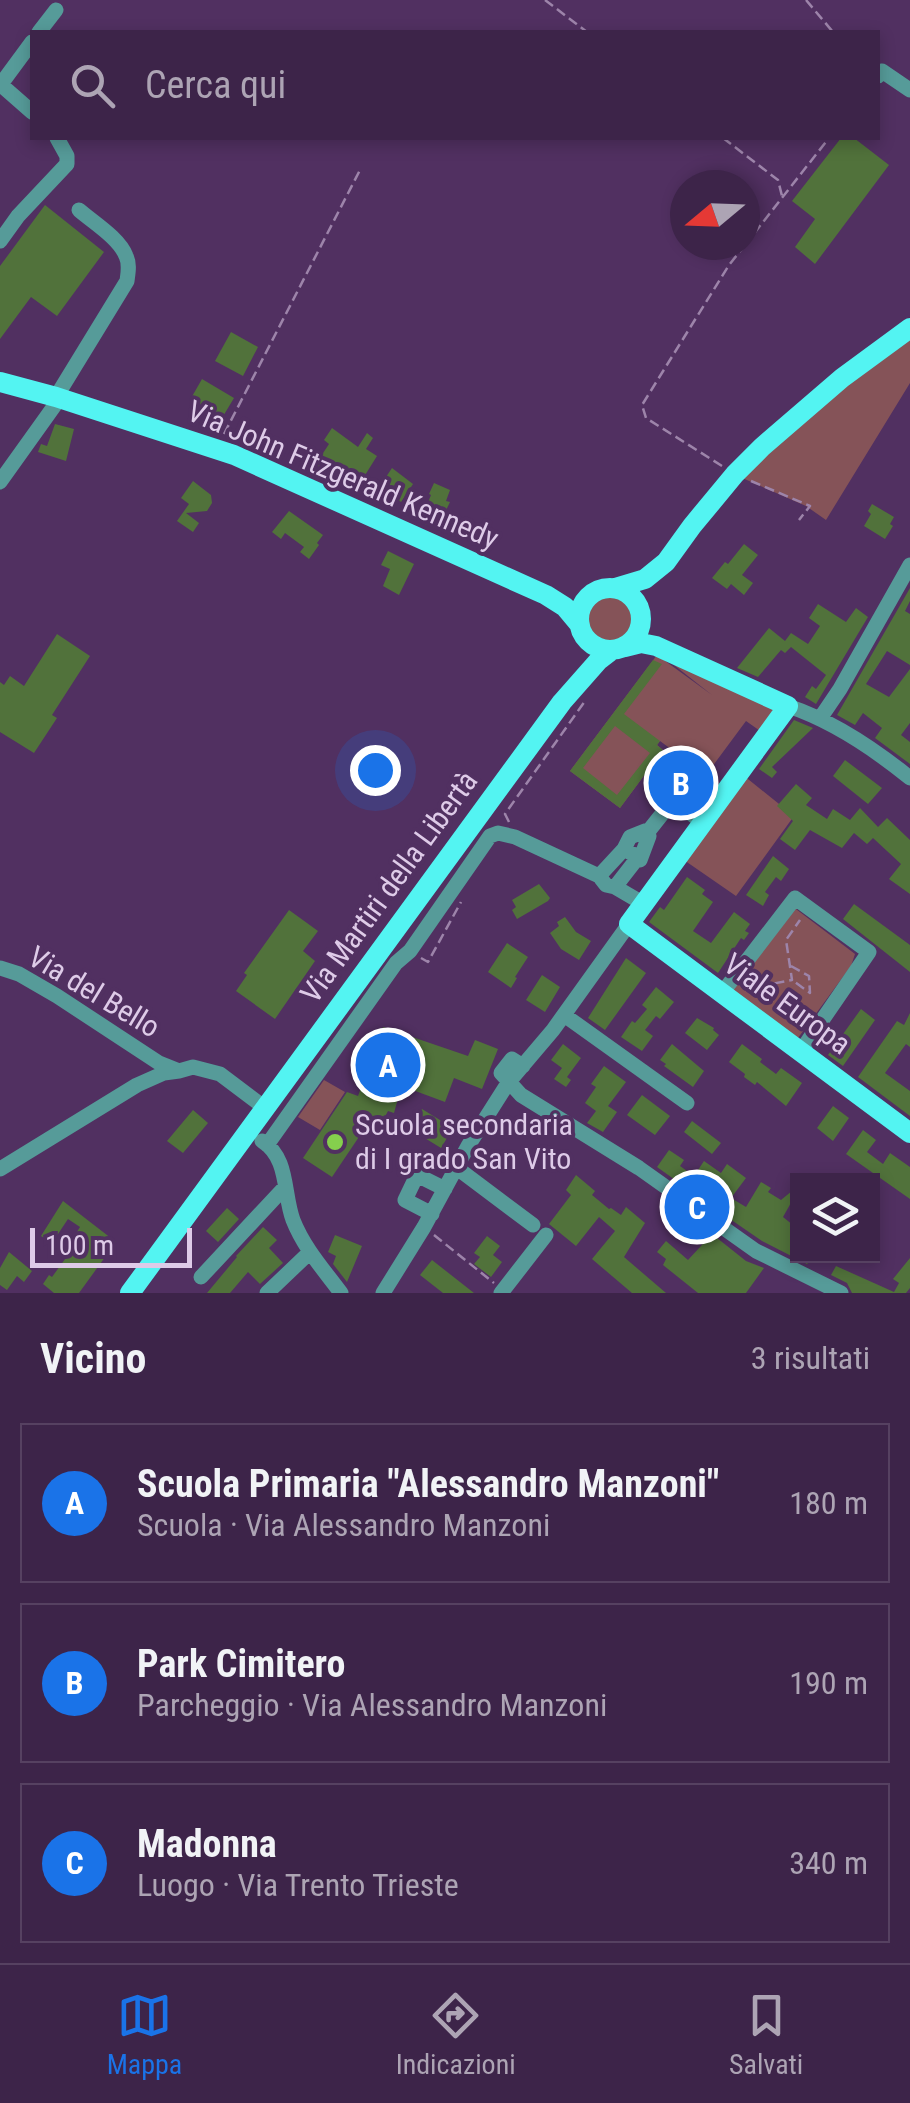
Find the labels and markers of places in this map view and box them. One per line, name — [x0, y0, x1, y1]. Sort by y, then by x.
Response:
pin: B — [648, 746, 714, 820]
pin: A — [356, 1028, 420, 1102]
place label: Scuola secondaria di I grado San Vito — [355, 1107, 573, 1176]
marker: Scuola secondaria di I grado San Vito — [324, 1131, 346, 1153]
pin: C — [664, 1170, 730, 1244]

